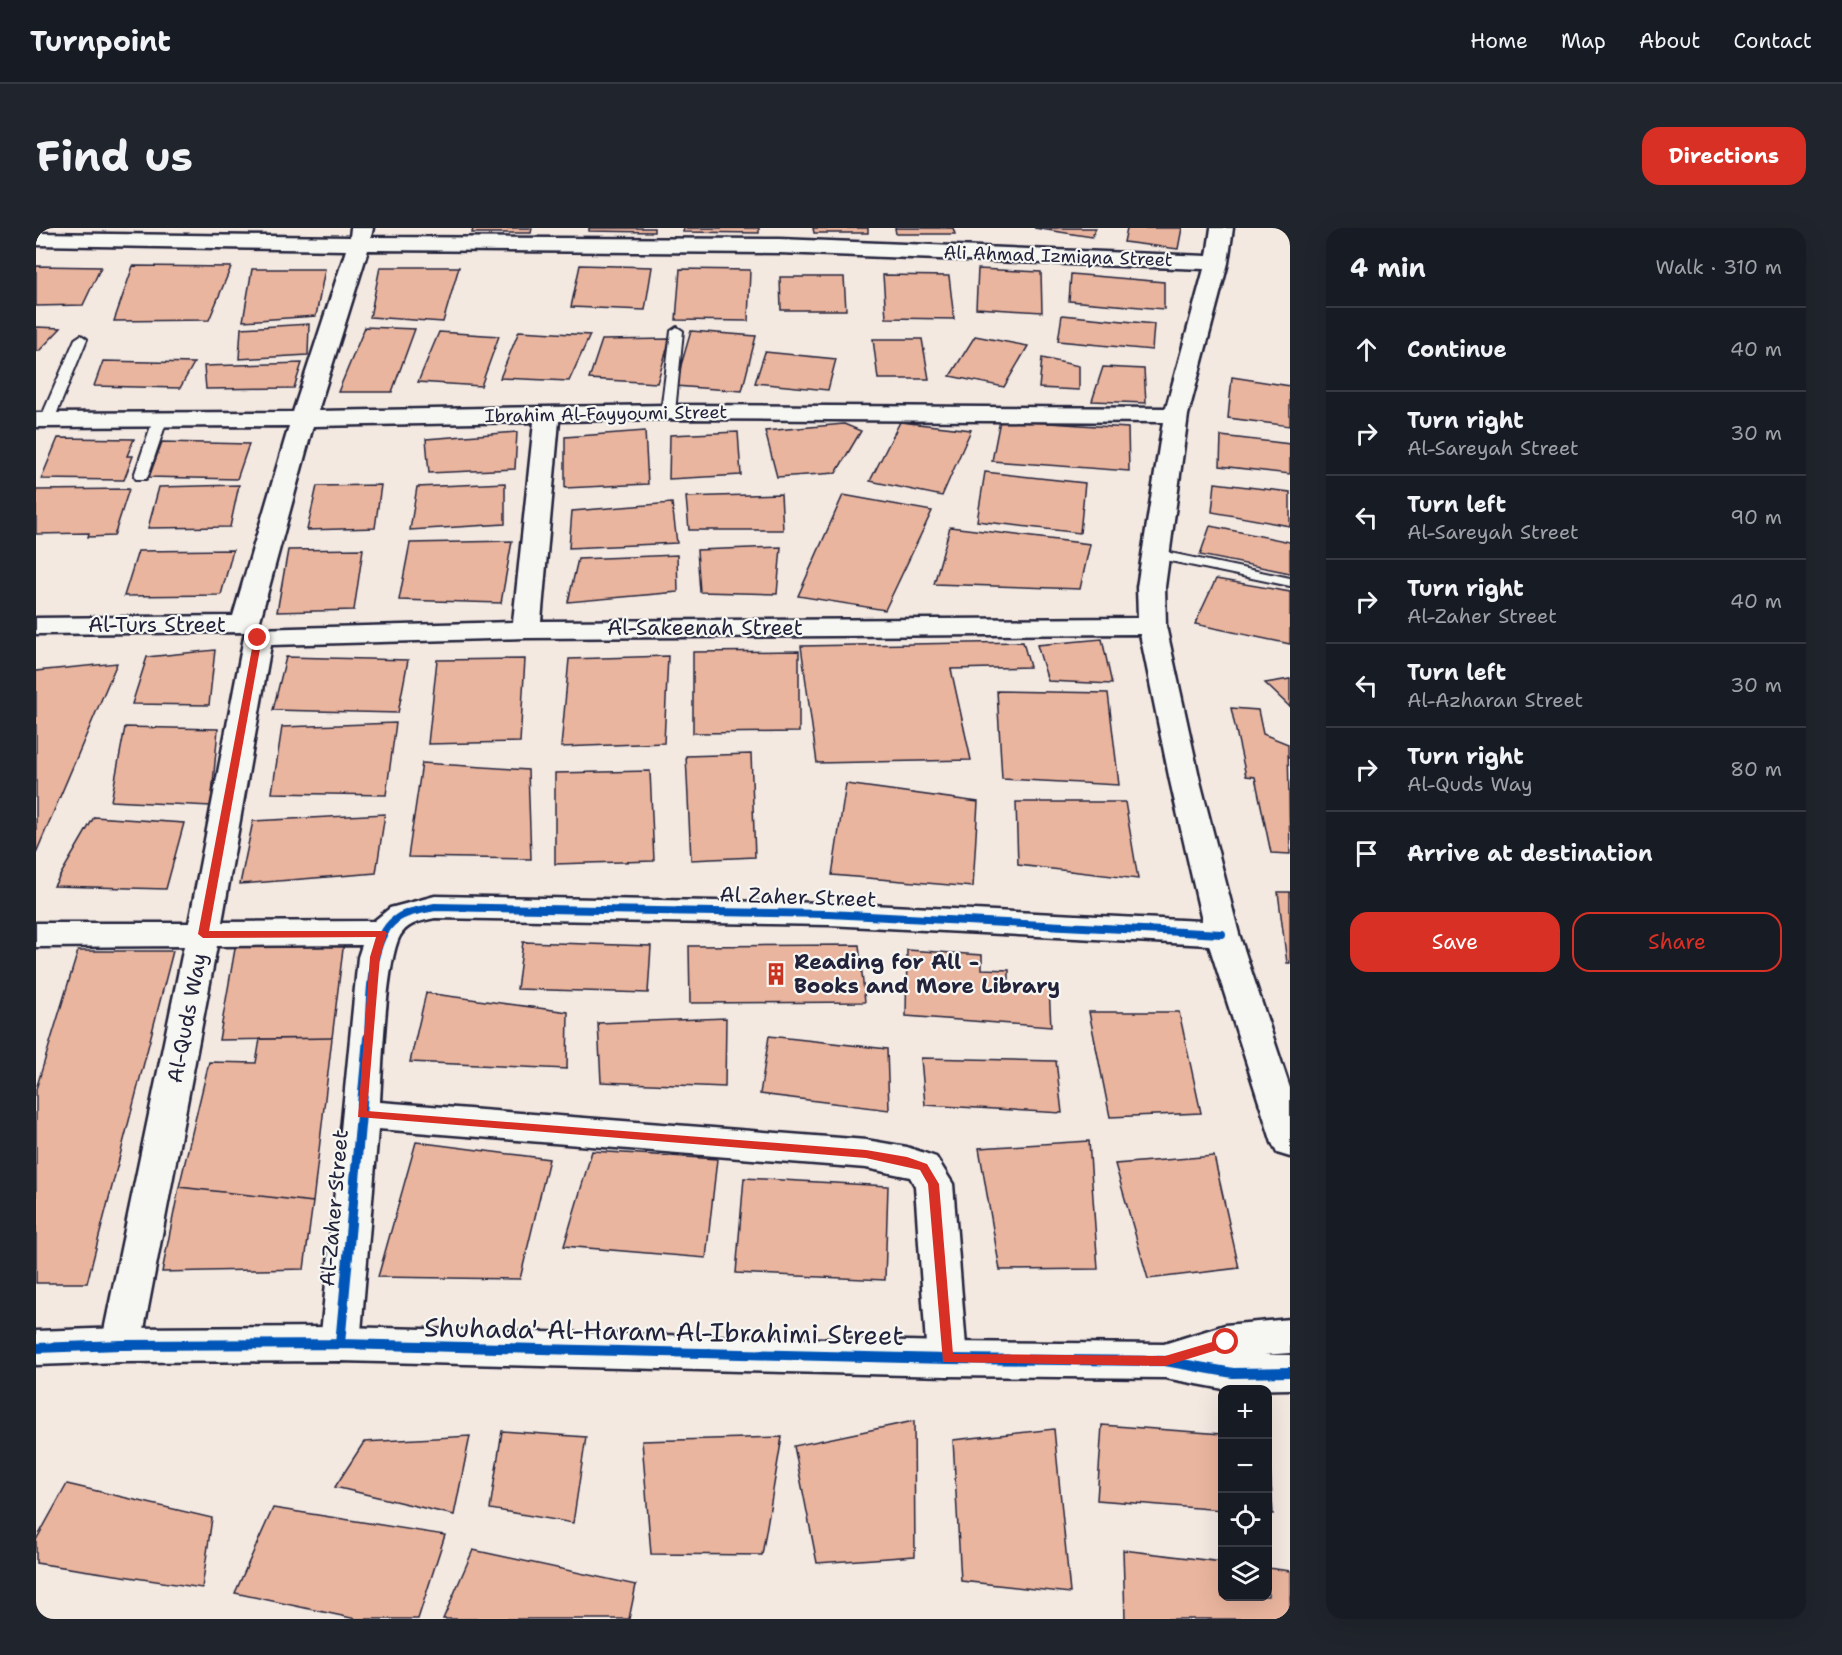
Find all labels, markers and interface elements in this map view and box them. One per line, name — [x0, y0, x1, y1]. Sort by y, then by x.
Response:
text: Turnpoint — [30, 22, 171, 60]
text: Home — [1470, 27, 1528, 55]
text: Map — [1561, 27, 1606, 55]
text: About — [1639, 27, 1700, 55]
text: Contact — [1733, 27, 1812, 55]
button: Directions — [1642, 127, 1806, 185]
text: Find us — [36, 128, 193, 184]
street label: Ali Ahmad Izmiqna Street — [943, 240, 1173, 272]
text: 4 min — [1350, 250, 1426, 285]
text: Walk · 310 m — [1656, 254, 1782, 280]
icon: ahead — [1350, 333, 1383, 366]
text: Continue — [1407, 335, 1507, 364]
text: 40 m — [1730, 336, 1782, 362]
street label: Ibrahim Al-Fayyoumi Street — [484, 400, 728, 428]
text: Turn right — [1407, 406, 1524, 435]
icon: right — [1350, 417, 1383, 450]
text: 30 m — [1730, 420, 1782, 446]
text: Al-Sareyah Street — [1407, 435, 1579, 461]
text: Turn left — [1407, 490, 1506, 519]
icon: left — [1350, 501, 1383, 534]
text: 90 m — [1730, 504, 1782, 530]
text: Al-Sareyah Street — [1407, 519, 1579, 545]
text: Turn right — [1407, 574, 1524, 603]
icon: right — [1350, 585, 1383, 618]
text: 40 m — [1730, 588, 1782, 614]
text: Al-Zaher Street — [1407, 603, 1557, 629]
street label: Al-Turs Street — [88, 611, 226, 639]
street label: Al-Sakeenah Street — [607, 614, 803, 642]
route end — [244, 624, 270, 650]
text: Turn left — [1407, 658, 1506, 687]
icon: left — [1350, 669, 1383, 702]
text: 30 m — [1730, 672, 1782, 698]
text: Al-Azharan Street — [1407, 687, 1583, 713]
text: Turn right — [1407, 742, 1524, 771]
icon: right — [1350, 753, 1383, 786]
text: 80 m — [1730, 756, 1782, 782]
text: Al-Quds Way — [1407, 771, 1532, 797]
icon: arrive — [1350, 837, 1383, 870]
text: Arrive at destination — [1407, 839, 1653, 868]
street label: Al Zaher Street — [719, 880, 877, 914]
button: Save — [1350, 912, 1560, 972]
button: Share — [1572, 912, 1782, 972]
place label: Reading for All - Books and More Library — [794, 948, 1060, 1000]
street label: Al-Quds Way — [161, 951, 213, 1085]
building icon: Reading for All - Books and More Library — [763, 961, 789, 987]
street label: Al-Zaher Street — [313, 1128, 355, 1288]
street label: Shuhada' Al-Haram Al-Ibrahimi Street — [424, 1309, 904, 1353]
route start — [1212, 1328, 1238, 1354]
map controls — [1218, 1385, 1272, 1601]
button: + — [1218, 1385, 1272, 1439]
button: − — [1218, 1439, 1272, 1493]
button: locate — [1218, 1493, 1272, 1547]
button: layers — [1218, 1547, 1272, 1601]

